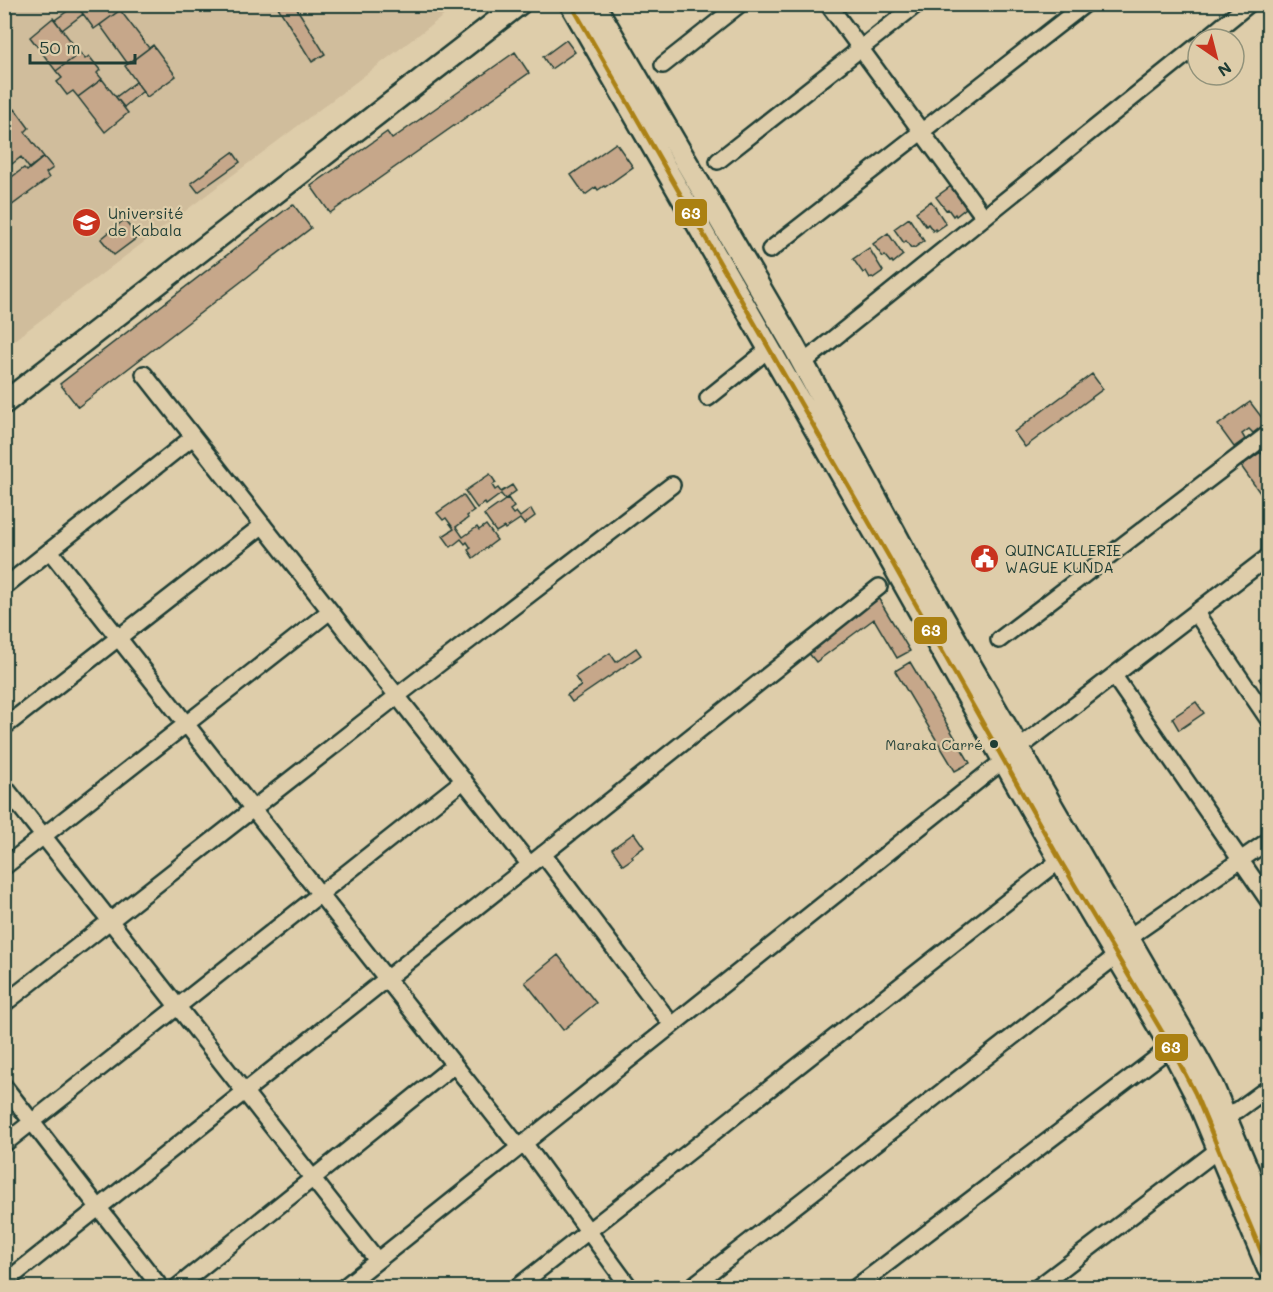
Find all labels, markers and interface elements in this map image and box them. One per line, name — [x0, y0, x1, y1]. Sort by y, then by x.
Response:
scale bar — [30, 27, 135, 65]
north arrow — [1186, 27, 1246, 87]
text: 50 m — [39, 35, 81, 59]
text: N — [1214, 58, 1236, 82]
line badge: 63 — [674, 198, 708, 227]
text: 63 — [681, 202, 701, 223]
place label: Université de Kabala — [108, 203, 183, 240]
school or university icon: Université de Kabala — [71, 206, 103, 238]
place label: QUINCAILLERIE WAGUE KUNDA — [1005, 540, 1122, 577]
public building icon: QUINCAILLERIE WAGUE KUNDA — [968, 543, 1000, 575]
line badge: 63 — [913, 616, 948, 645]
text: 63 — [921, 619, 941, 640]
place label: Maraka Carré — [885, 735, 983, 754]
marker: Maraka Carré — [988, 738, 1000, 750]
line badge: 63 — [1154, 1033, 1189, 1062]
text: 63 — [1161, 1036, 1181, 1057]

